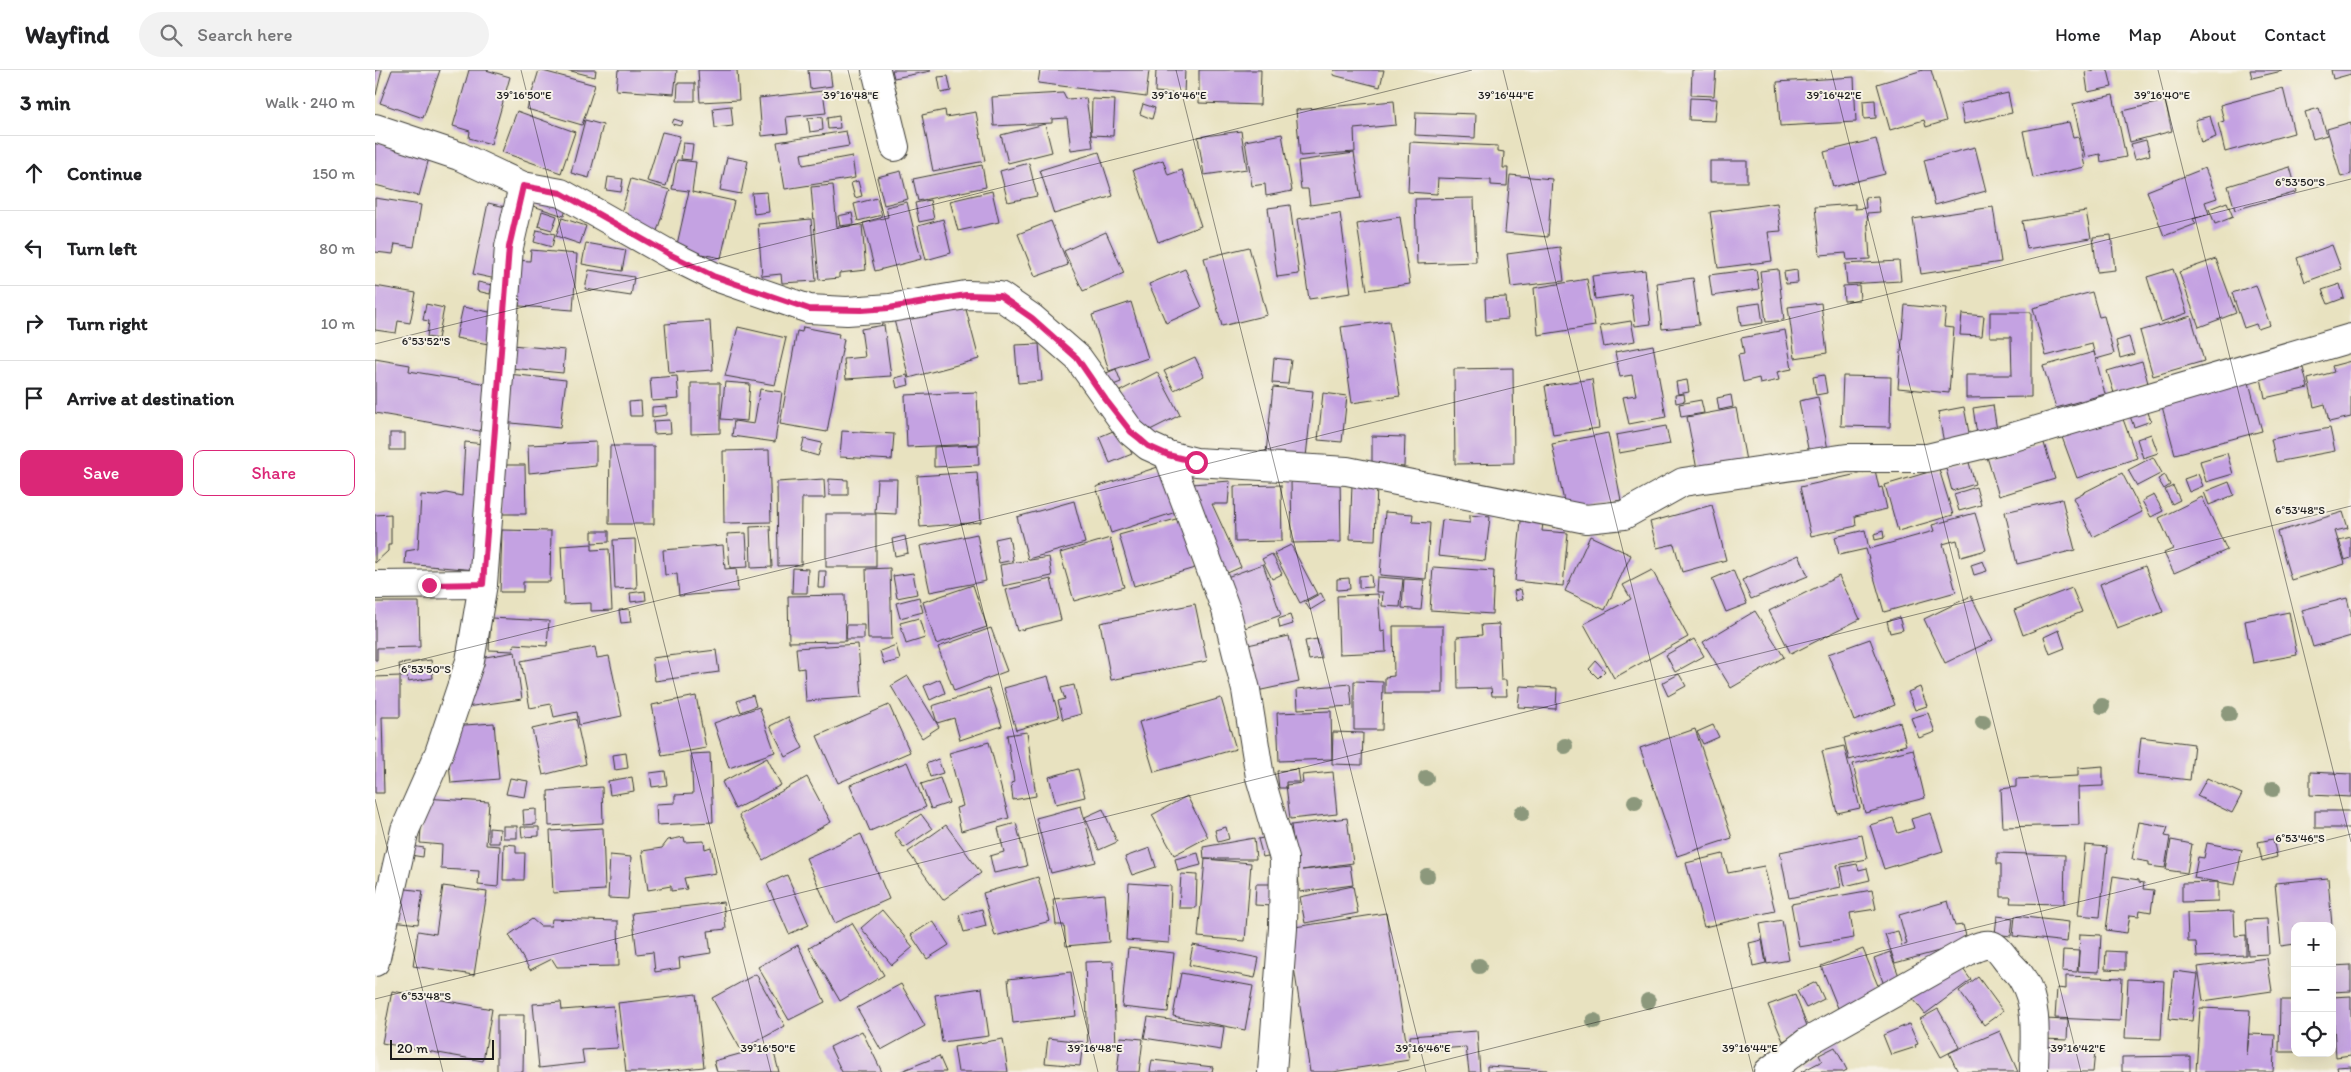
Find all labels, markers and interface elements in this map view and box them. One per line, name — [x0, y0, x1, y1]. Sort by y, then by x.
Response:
search box — [139, 12, 489, 57]
text: Wayfind — [25, 20, 109, 49]
icon: search — [157, 21, 185, 49]
text: Search here — [197, 23, 293, 46]
text: Home — [2055, 24, 2101, 46]
text: Map — [2129, 24, 2162, 46]
text: About — [2190, 24, 2236, 46]
text: Contact — [2264, 24, 2326, 46]
text: 39°16'50"E — [496, 88, 552, 102]
text: 39°16'48"E — [823, 88, 879, 102]
text: 39°16'46"E — [1151, 88, 1207, 102]
text: 39°16'44"E — [1478, 88, 1534, 102]
text: 39°16'42"E — [1806, 88, 1862, 102]
text: 39°16'40"E — [2134, 88, 2190, 102]
text: 3 min — [20, 90, 70, 115]
text: Walk · 240 m — [265, 93, 355, 112]
icon: ahead — [20, 159, 48, 187]
text: Continue — [67, 162, 142, 185]
text: 150 m — [312, 164, 355, 183]
text: 6°53'50"S — [2275, 175, 2325, 189]
icon: left — [20, 234, 48, 262]
text: Turn left — [67, 237, 137, 260]
text: 80 m — [319, 239, 355, 258]
icon: right — [20, 309, 48, 337]
text: Turn right — [67, 312, 148, 335]
text: 10 m — [321, 314, 355, 333]
text: 6°53'52"S — [402, 334, 451, 348]
icon: arrive — [20, 384, 48, 412]
text: Arrive at destination — [67, 387, 234, 410]
button: Save — [20, 450, 183, 496]
button: Share — [193, 450, 355, 496]
route start — [1185, 451, 1208, 474]
text: 6°53'48"S — [2275, 503, 2325, 517]
route end — [418, 574, 441, 597]
text: 6°53'50"S — [401, 662, 451, 676]
text: 6°53'46"S — [2275, 831, 2325, 845]
map controls — [2291, 922, 2336, 1057]
button: + — [2291, 922, 2336, 967]
button: − — [2291, 967, 2336, 1012]
text: 6°53'48"S — [401, 989, 451, 1003]
button: locate — [2291, 1012, 2336, 1057]
scale bar — [390, 1037, 494, 1060]
text: 20 m — [397, 1040, 428, 1057]
text: 39°16'50"E — [740, 1041, 796, 1055]
text: 39°16'48"E — [1067, 1041, 1123, 1055]
text: 39°16'46"E — [1395, 1041, 1451, 1055]
text: 39°16'44"E — [1722, 1041, 1778, 1055]
text: 39°16'42"E — [2050, 1041, 2106, 1055]

